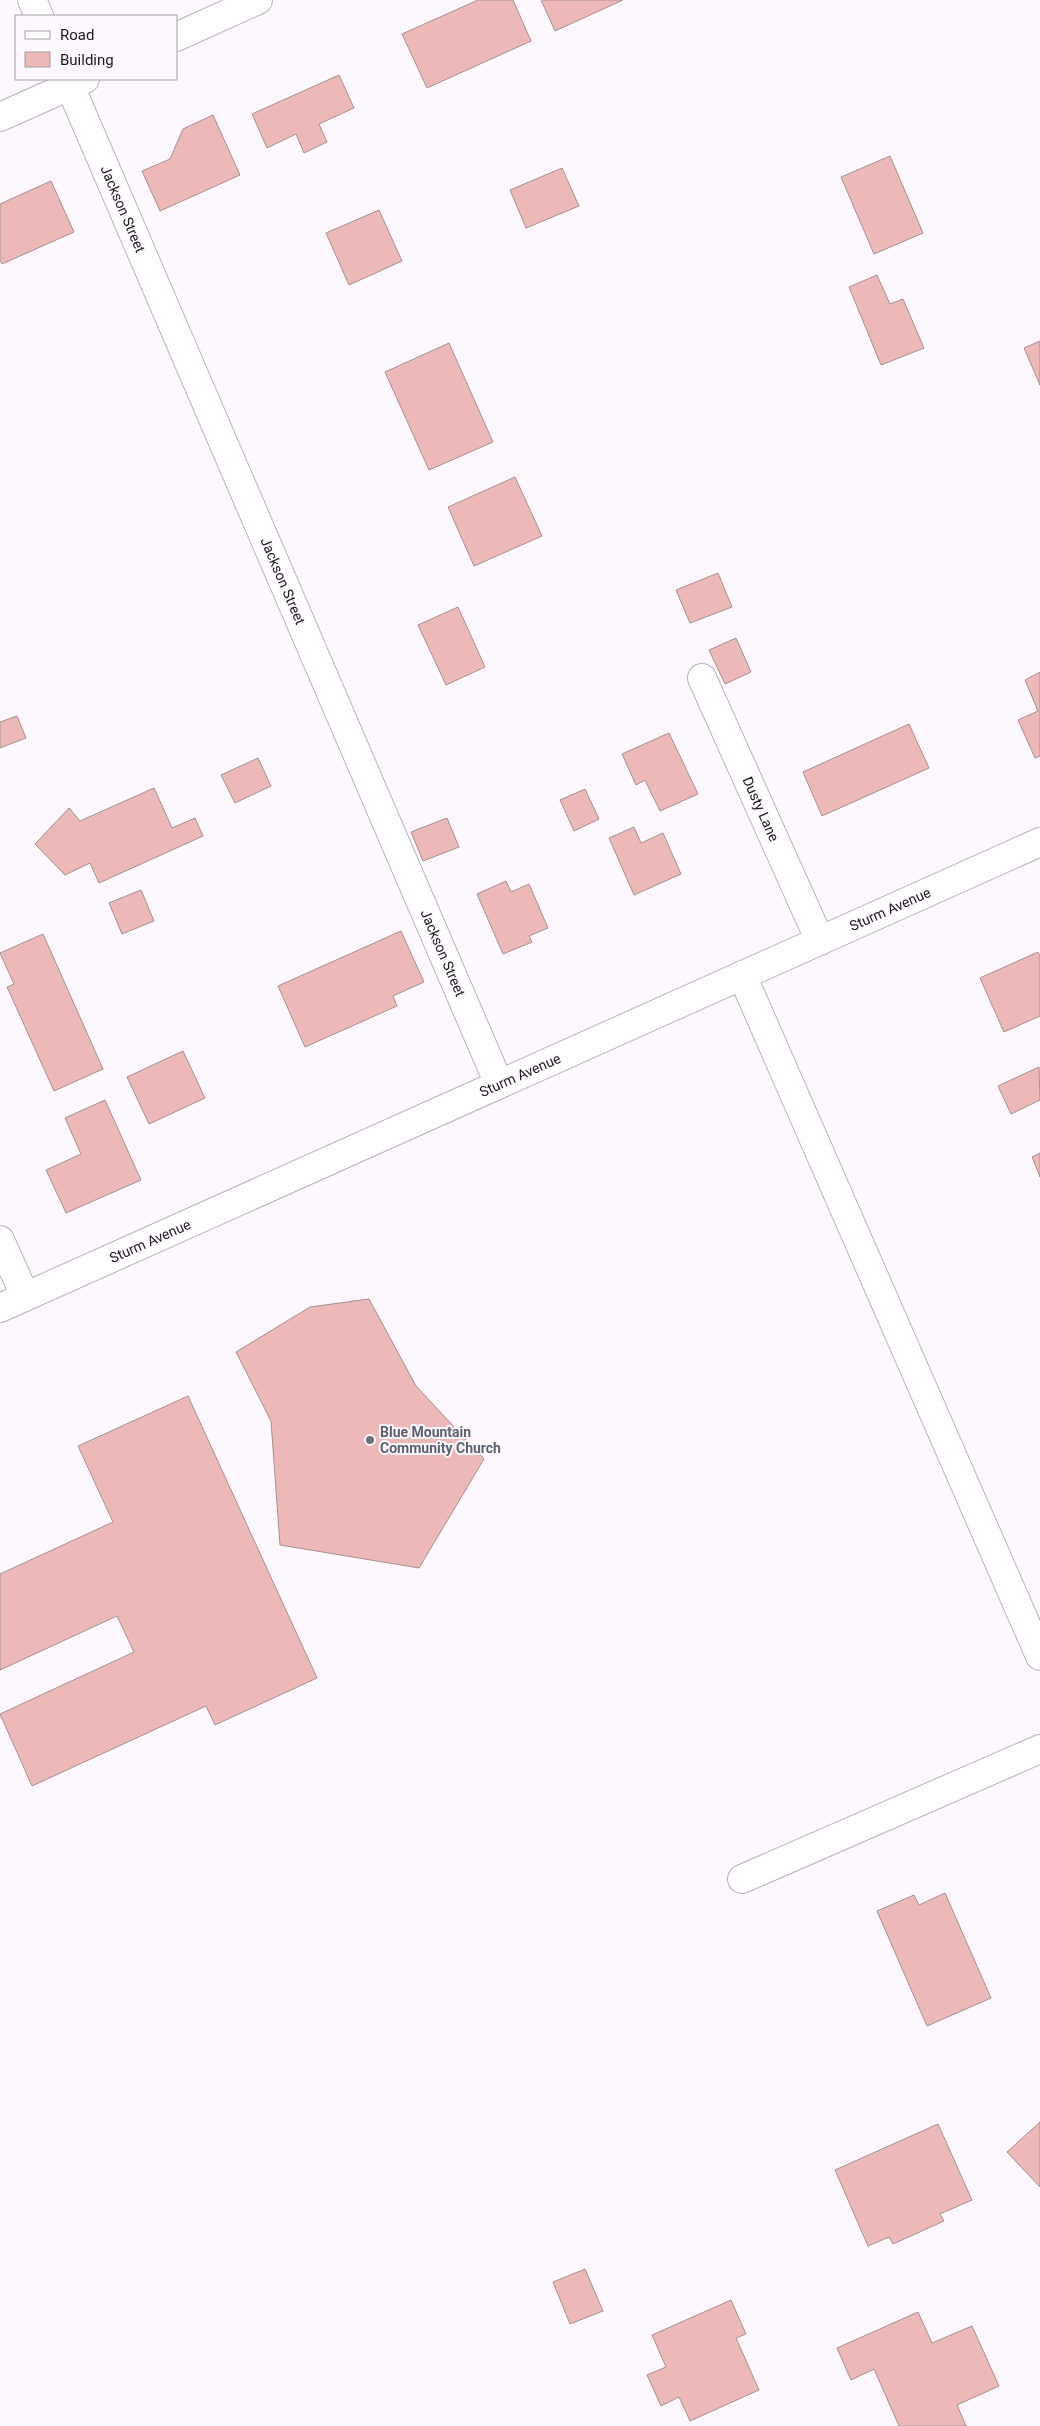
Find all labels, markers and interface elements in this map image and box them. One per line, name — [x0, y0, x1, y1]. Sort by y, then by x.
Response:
legend — [15, 15, 178, 80]
text: Road — [60, 26, 94, 44]
text: Building — [60, 51, 114, 69]
street label: Jackson Street — [97, 163, 149, 255]
street label: Jackson Street — [257, 535, 309, 627]
street label: Dusty Lane — [740, 774, 782, 844]
street label: Sturm Avenue — [847, 884, 933, 934]
street label: Jackson Street — [417, 907, 469, 999]
street label: Sturm Avenue — [477, 1050, 563, 1100]
street label: Sturm Avenue — [107, 1216, 193, 1266]
place label: Blue Mountain Community Church — [380, 1424, 501, 1456]
marker: Blue Mountain Community Church — [364, 1434, 376, 1446]

